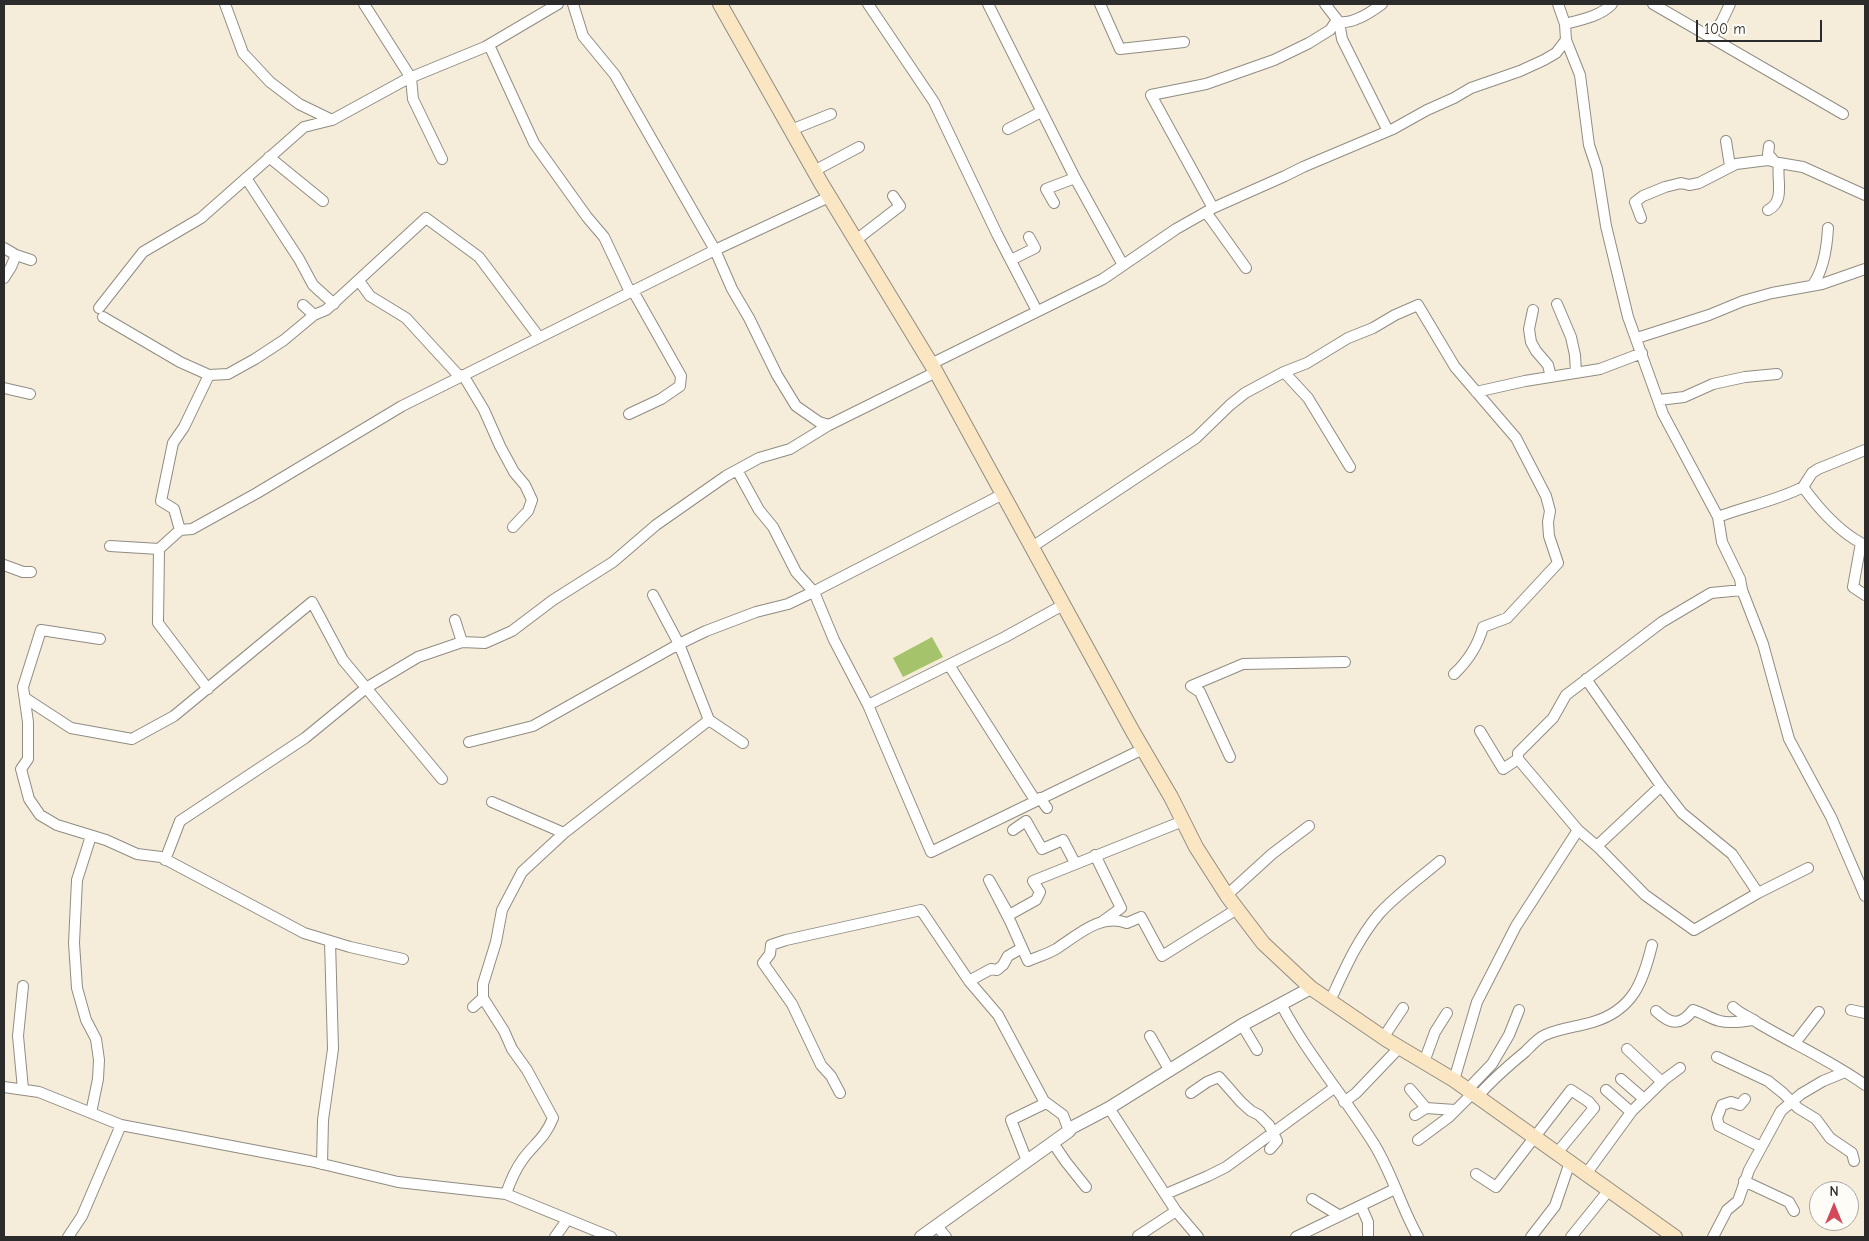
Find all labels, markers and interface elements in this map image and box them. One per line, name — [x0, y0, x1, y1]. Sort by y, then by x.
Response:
scale bar — [1699, 10, 1825, 42]
text: 100 m — [1704, 20, 1746, 38]
north arrow — [1809, 1181, 1859, 1231]
text: N — [1829, 1183, 1839, 1200]

